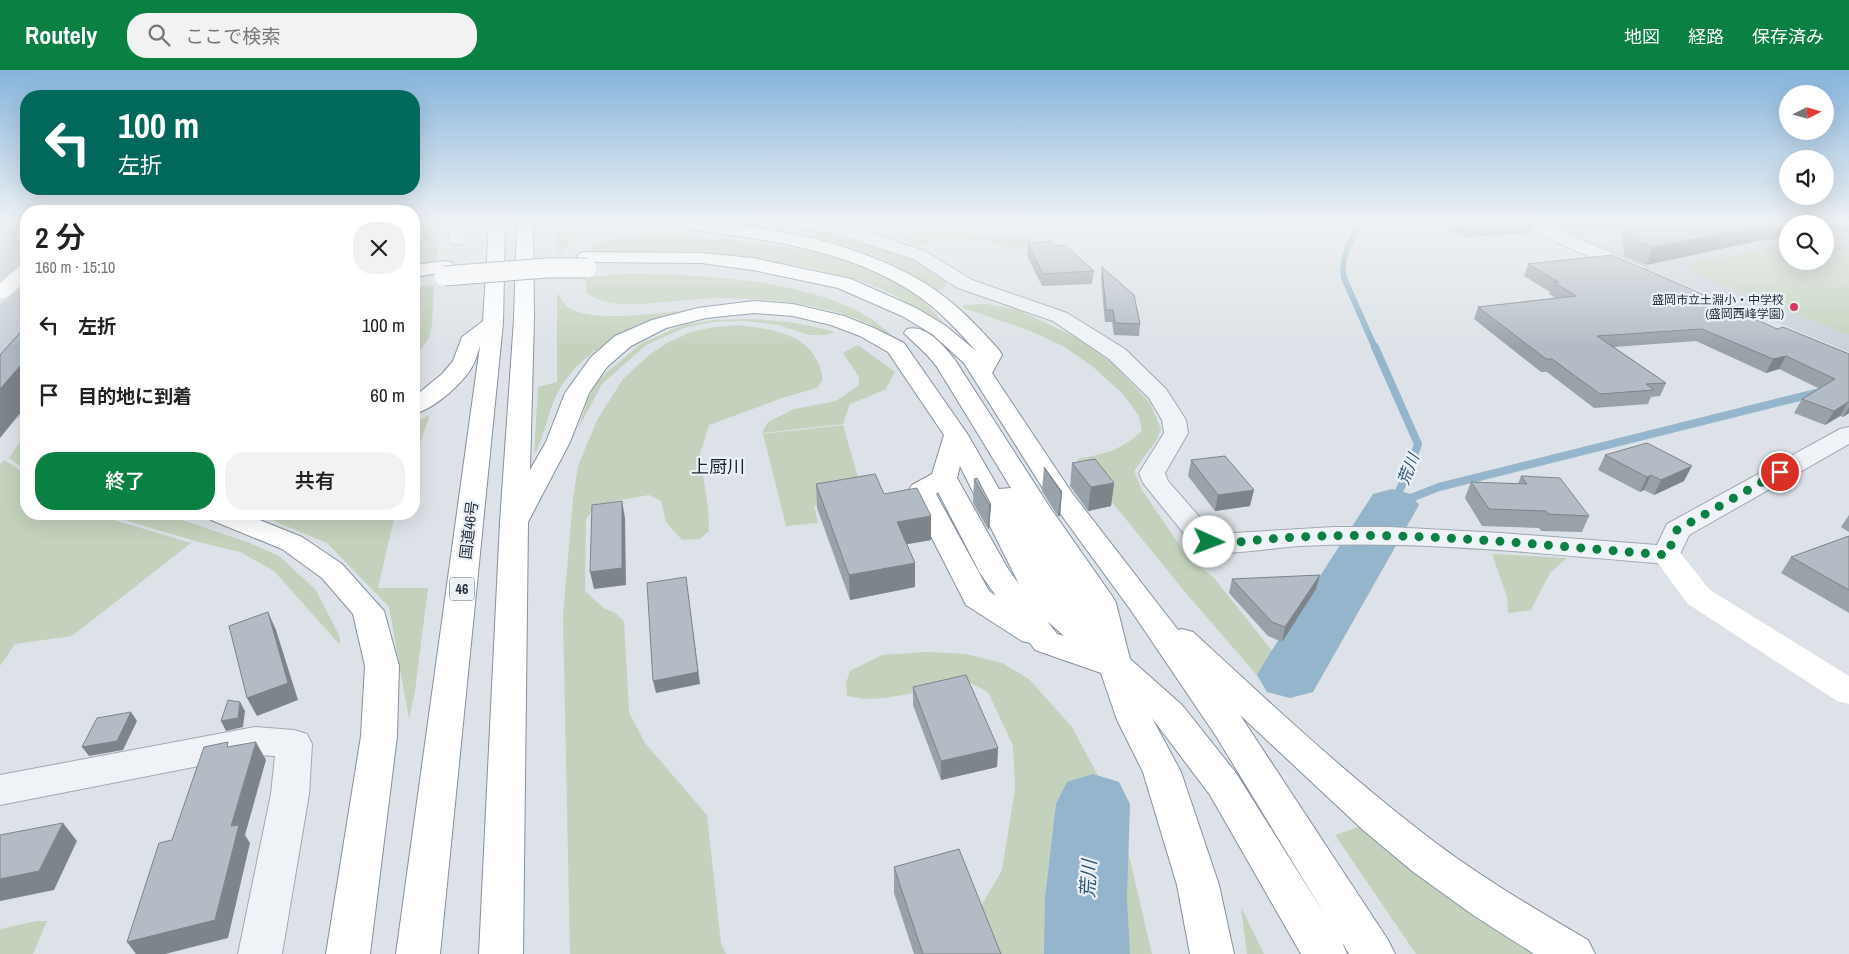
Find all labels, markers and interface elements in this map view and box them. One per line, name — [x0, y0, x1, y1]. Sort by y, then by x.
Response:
search box — [127, 13, 477, 58]
text: Routely — [25, 19, 97, 51]
icon: search — [145, 21, 173, 49]
text: ここで検索 — [185, 23, 280, 49]
text: 地図 — [1624, 24, 1660, 49]
text: 経路 — [1688, 24, 1724, 49]
text: 保存済み — [1752, 24, 1824, 49]
north arrow — [1779, 85, 1834, 140]
map controls — [1779, 85, 1834, 270]
text: 100 m — [118, 102, 199, 149]
icon: left — [35, 110, 100, 175]
text: 左折 — [118, 150, 162, 180]
button: sound — [1779, 150, 1834, 205]
button: search — [1779, 215, 1834, 270]
text: 2 分 — [35, 217, 86, 257]
button: close — [353, 222, 405, 274]
text: 160 m · 15:10 — [35, 256, 115, 278]
place label: 盛岡市立土淵小・中学校 (盛岡西峰学園) — [1652, 292, 1784, 322]
marker: 盛岡市立土淵小・中学校 (盛岡西峰学園) — [1788, 301, 1800, 313]
icon: left — [35, 311, 63, 339]
text: 100 m — [362, 312, 405, 338]
text: 左折 — [78, 313, 116, 339]
icon: arrive — [35, 381, 63, 409]
text: 60 m — [370, 382, 405, 408]
text: 目的地に到着 — [78, 383, 192, 409]
water label: 荒川 — [1392, 448, 1425, 488]
pin — [1759, 451, 1801, 493]
button: 終了 — [35, 452, 215, 510]
button: 共有 — [225, 452, 405, 510]
district label: 上厨川 — [691, 454, 745, 479]
icon: arrive — [1766, 458, 1794, 486]
street label: 国道46号 — [455, 500, 483, 560]
position arrow — [1182, 515, 1234, 567]
road number: 46 — [450, 578, 474, 600]
water label: 荒川 — [1074, 857, 1102, 899]

